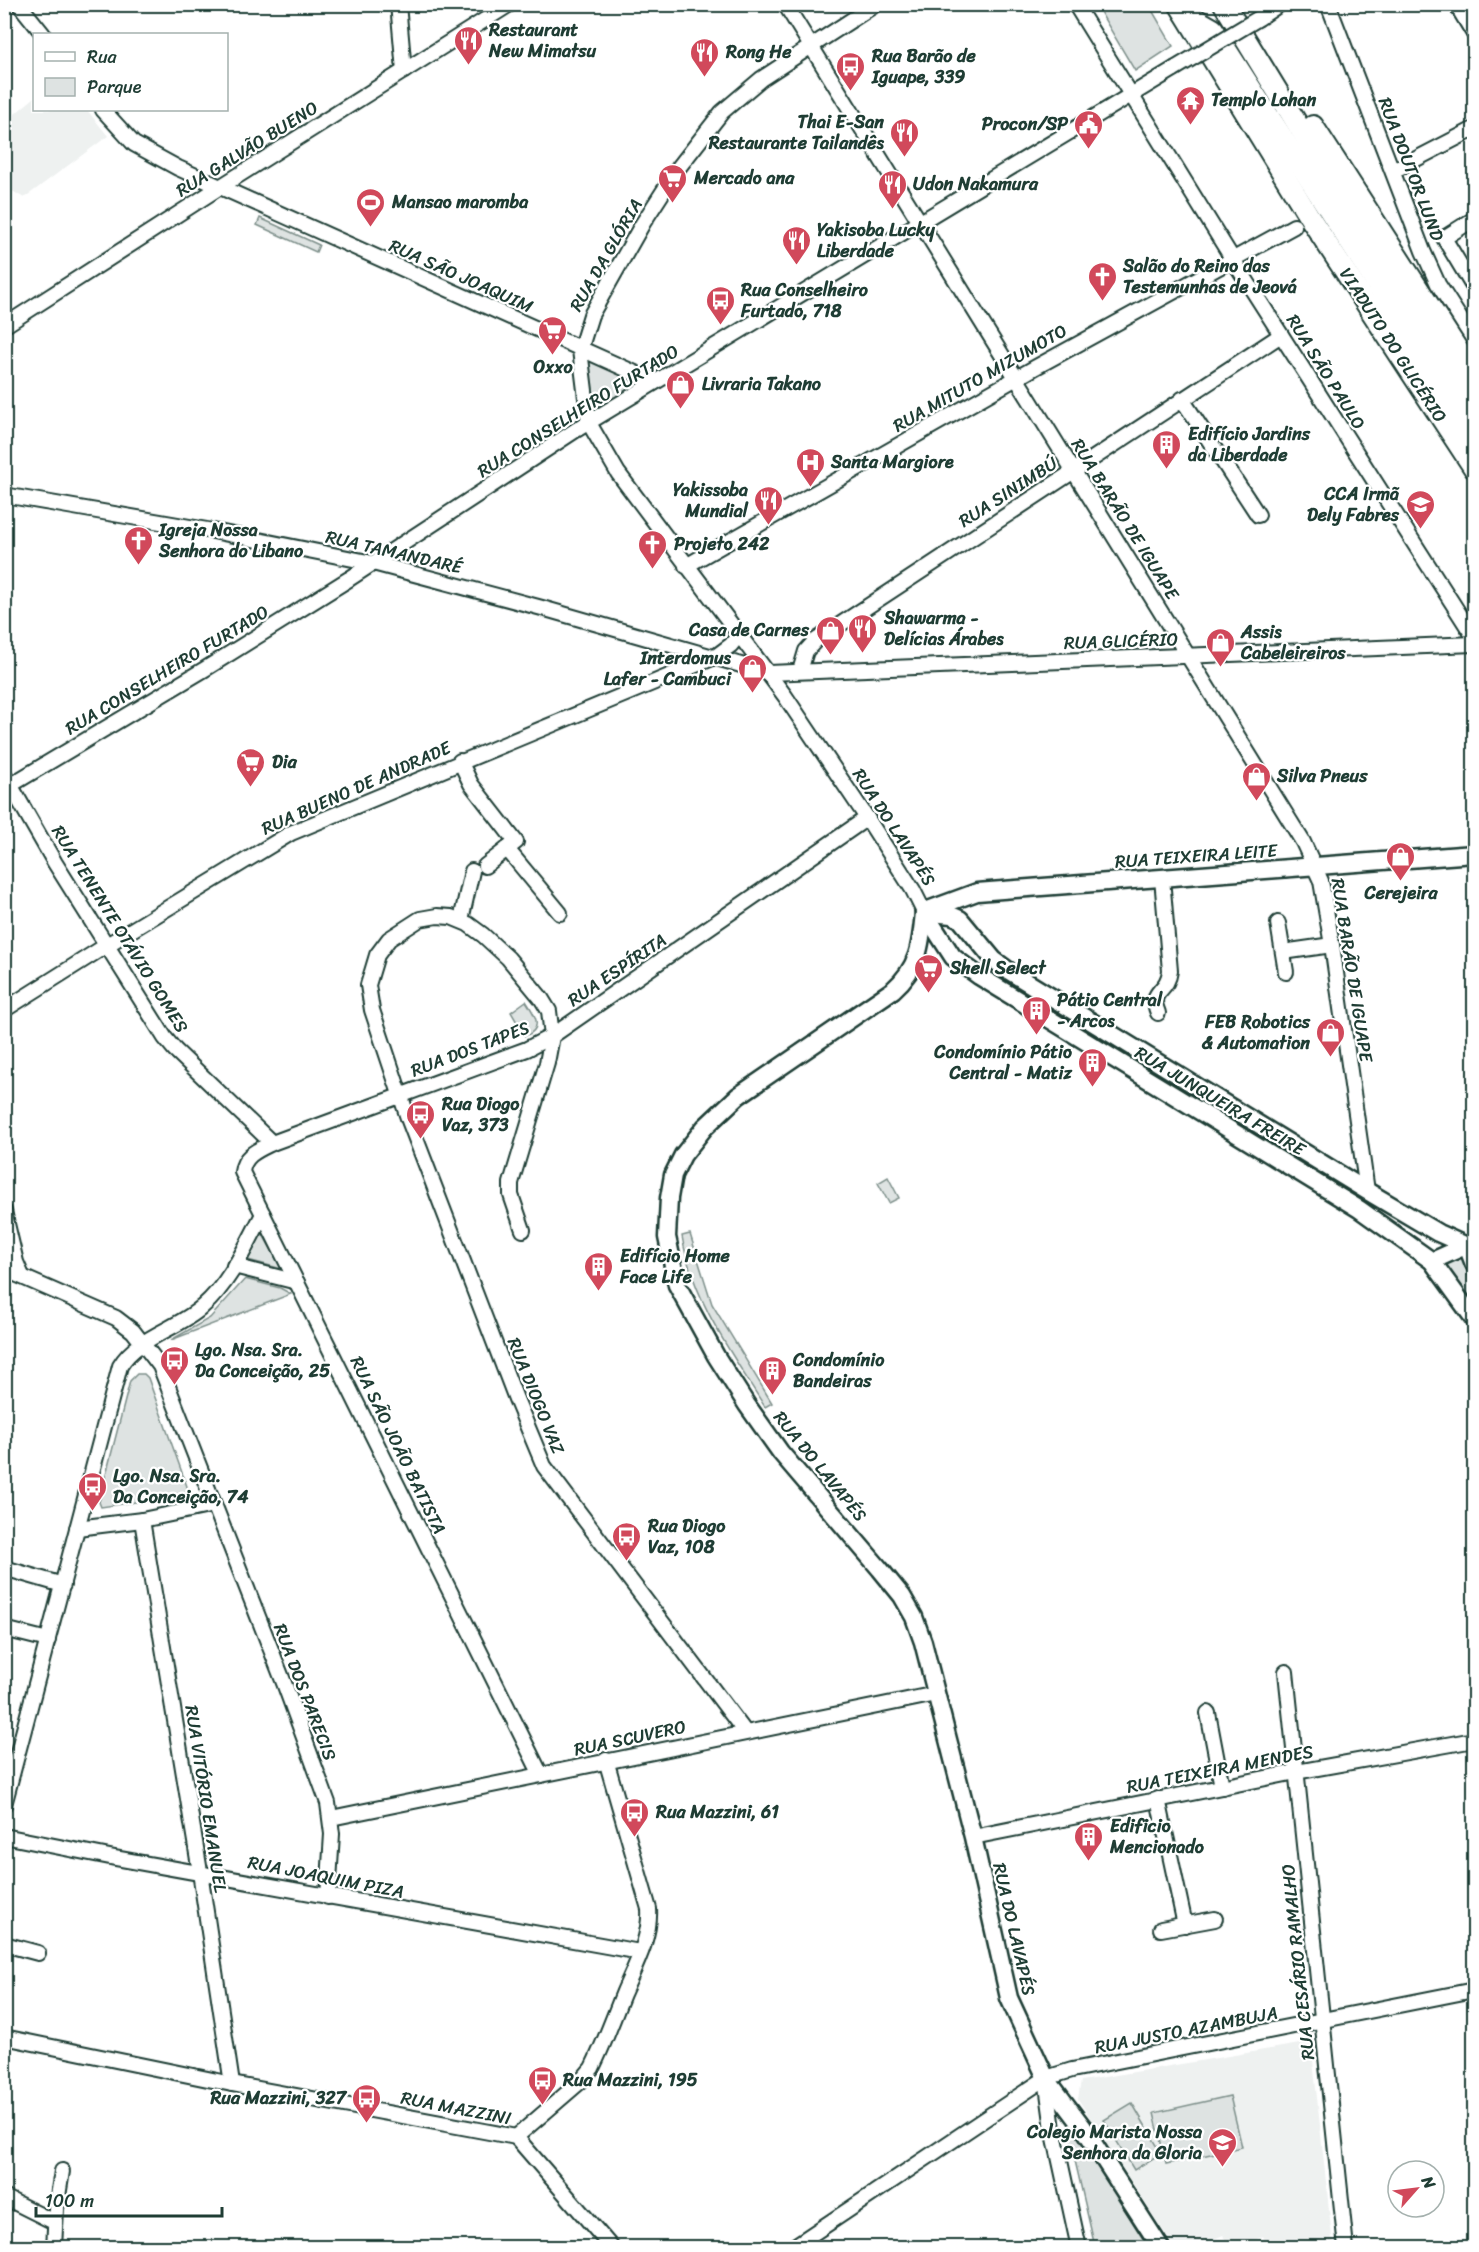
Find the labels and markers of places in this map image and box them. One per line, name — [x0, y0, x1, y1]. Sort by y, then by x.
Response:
place label: Restaurant New Mimatsu — [488, 14, 597, 67]
restaurant icon: Restaurant New Mimatsu — [452, 24, 484, 66]
restaurant icon: Rong He — [689, 36, 721, 78]
place label: Rong He — [725, 36, 792, 68]
place label: Rua Barão de Iguape, 339 — [871, 40, 977, 93]
bus stop icon: Rua Barão de Iguape, 339 — [835, 50, 867, 92]
temple icon: Templo Lohan — [1174, 84, 1206, 126]
place label: Templo Lohan — [1211, 84, 1317, 116]
place label: Thai E-San Restaurante Tailandês — [708, 106, 885, 159]
place label: Procon/SP — [982, 108, 1068, 140]
public building icon: Procon/SP — [1073, 108, 1105, 150]
restaurant icon: Thai E-San Restaurante Tailandês — [889, 116, 921, 158]
supermarket icon: Mercado ana — [657, 162, 689, 204]
place label: Mercado ana — [693, 162, 795, 194]
restaurant icon: Udon Nakamura — [876, 168, 908, 210]
place label: Udon Nakamura — [913, 168, 1039, 200]
sports icon: Mansao maromba — [355, 186, 387, 228]
place label: Mansao maromba — [391, 186, 529, 218]
place label: Yakisoba Lucky Liberdade — [817, 214, 936, 267]
restaurant icon: Yakisoba Lucky Liberdade — [780, 224, 812, 266]
place label: Salão do Reino das Testemunhas de Jeová — [1122, 250, 1297, 303]
church icon: Salão do Reino das Testemunhas de Jeová — [1086, 260, 1118, 302]
place label: Rua Conselheiro Furtado, 718 — [740, 274, 869, 327]
bus stop icon: Rua Conselheiro Furtado, 718 — [704, 284, 736, 326]
supermarket icon: Oxxo — [537, 314, 569, 356]
place label: Oxxo — [533, 351, 573, 383]
shop icon: Livraria Takano — [665, 368, 697, 410]
place label: Livraria Takano — [702, 368, 822, 400]
place label: Edifício Jardins da Liberdade — [1188, 418, 1311, 471]
building icon: Edifício Jardins da Liberdade — [1151, 428, 1183, 470]
hospital icon: Santa Margiore — [794, 446, 826, 488]
place label: Santa Margiore — [830, 446, 954, 478]
place label: Yakissoba Mundial — [673, 474, 749, 527]
place label: CCA Irmã Dely Fabres — [1307, 478, 1400, 531]
restaurant icon: Yakissoba Mundial — [753, 484, 785, 526]
school or university icon: CCA Irmã Dely Fabres — [1404, 488, 1436, 530]
place label: Igreja Nossa Senhora do Libano — [158, 514, 304, 567]
church icon: Igreja Nossa Senhora do Libano — [122, 524, 154, 566]
church icon: Projeto 242 — [637, 528, 669, 570]
place label: Projeto 242 — [674, 528, 770, 560]
place label: Shawarma - Delícias Árabes — [883, 602, 1004, 655]
restaurant icon: Shawarma - Delícias Árabes — [847, 612, 879, 654]
place label: Casa de Carnes — [688, 614, 810, 646]
shop icon: Casa de Carnes — [814, 614, 846, 656]
place label: Assis Cabeleireiros — [1240, 616, 1346, 669]
shop icon: Assis Cabeleireiros — [1204, 626, 1236, 668]
place label: Interdomus Lafer - Cambuci — [604, 642, 732, 695]
shop icon: Interdomus Lafer - Cambuci — [736, 652, 768, 694]
supermarket icon: Dia — [235, 746, 267, 788]
place label: Dia — [272, 746, 298, 778]
shop icon: Silva Pneus — [1240, 760, 1272, 802]
place label: Silva Pneus — [1276, 760, 1368, 792]
shop icon: Cerejeira — [1385, 840, 1417, 882]
place label: Cerejeira — [1363, 877, 1438, 909]
supermarket icon: Shell Select — [913, 952, 945, 994]
place label: Shell Select — [949, 952, 1047, 984]
place label: Pátio Central - Arcos — [1057, 984, 1163, 1037]
building icon: Pátio Central - Arcos — [1020, 994, 1052, 1036]
place label: FEB Robotics & Automation — [1202, 1006, 1311, 1059]
shop icon: FEB Robotics & Automation — [1315, 1016, 1347, 1058]
place label: Condomínio Pátio Central - Matiz — [933, 1036, 1072, 1089]
building icon: Condomínio Pátio Central - Matiz — [1077, 1046, 1109, 1088]
place label: Rua Diogo Vaz, 373 — [441, 1088, 520, 1141]
bus stop icon: Rua Diogo Vaz, 373 — [405, 1098, 437, 1140]
place label: Edifício Home Face Life — [619, 1240, 730, 1293]
building icon: Edifício Home Face Life — [583, 1250, 615, 1292]
place label: Lgo. Nsa. Sra. Da Conceição, 25 — [195, 1334, 330, 1387]
bus stop icon: Lgo. Nsa. Sra. Da Conceição, 25 — [158, 1344, 190, 1386]
place label: Condomínio Bandeiras — [792, 1344, 885, 1397]
building icon: Condomínio Bandeiras — [756, 1354, 788, 1396]
place label: Lgo. Nsa. Sra. Da Conceição, 74 — [113, 1460, 249, 1513]
bus stop icon: Lgo. Nsa. Sra. Da Conceição, 74 — [76, 1470, 108, 1512]
place label: Rua Diogo Vaz, 108 — [647, 1510, 726, 1563]
bus stop icon: Rua Diogo Vaz, 108 — [611, 1520, 643, 1562]
bus stop icon: Rua Mazzini, 61 — [619, 1796, 651, 1838]
place label: Rua Mazzini, 61 — [655, 1796, 779, 1828]
place label: Edificio Mencionado — [1109, 1810, 1205, 1863]
building icon: Edificio Mencionado — [1073, 1820, 1105, 1862]
bus stop icon: Rua Mazzini, 195 — [526, 2064, 558, 2106]
place label: Rua Mazzini, 195 — [562, 2064, 698, 2096]
place label: Rua Mazzini, 327 — [209, 2082, 348, 2114]
bus stop icon: Rua Mazzini, 327 — [351, 2082, 383, 2124]
place label: Colegio Marista Nossa Senhora da Gloria — [1026, 2116, 1203, 2169]
school or university icon: Colegio Marista Nossa Senhora da Gloria — [1207, 2126, 1239, 2168]

